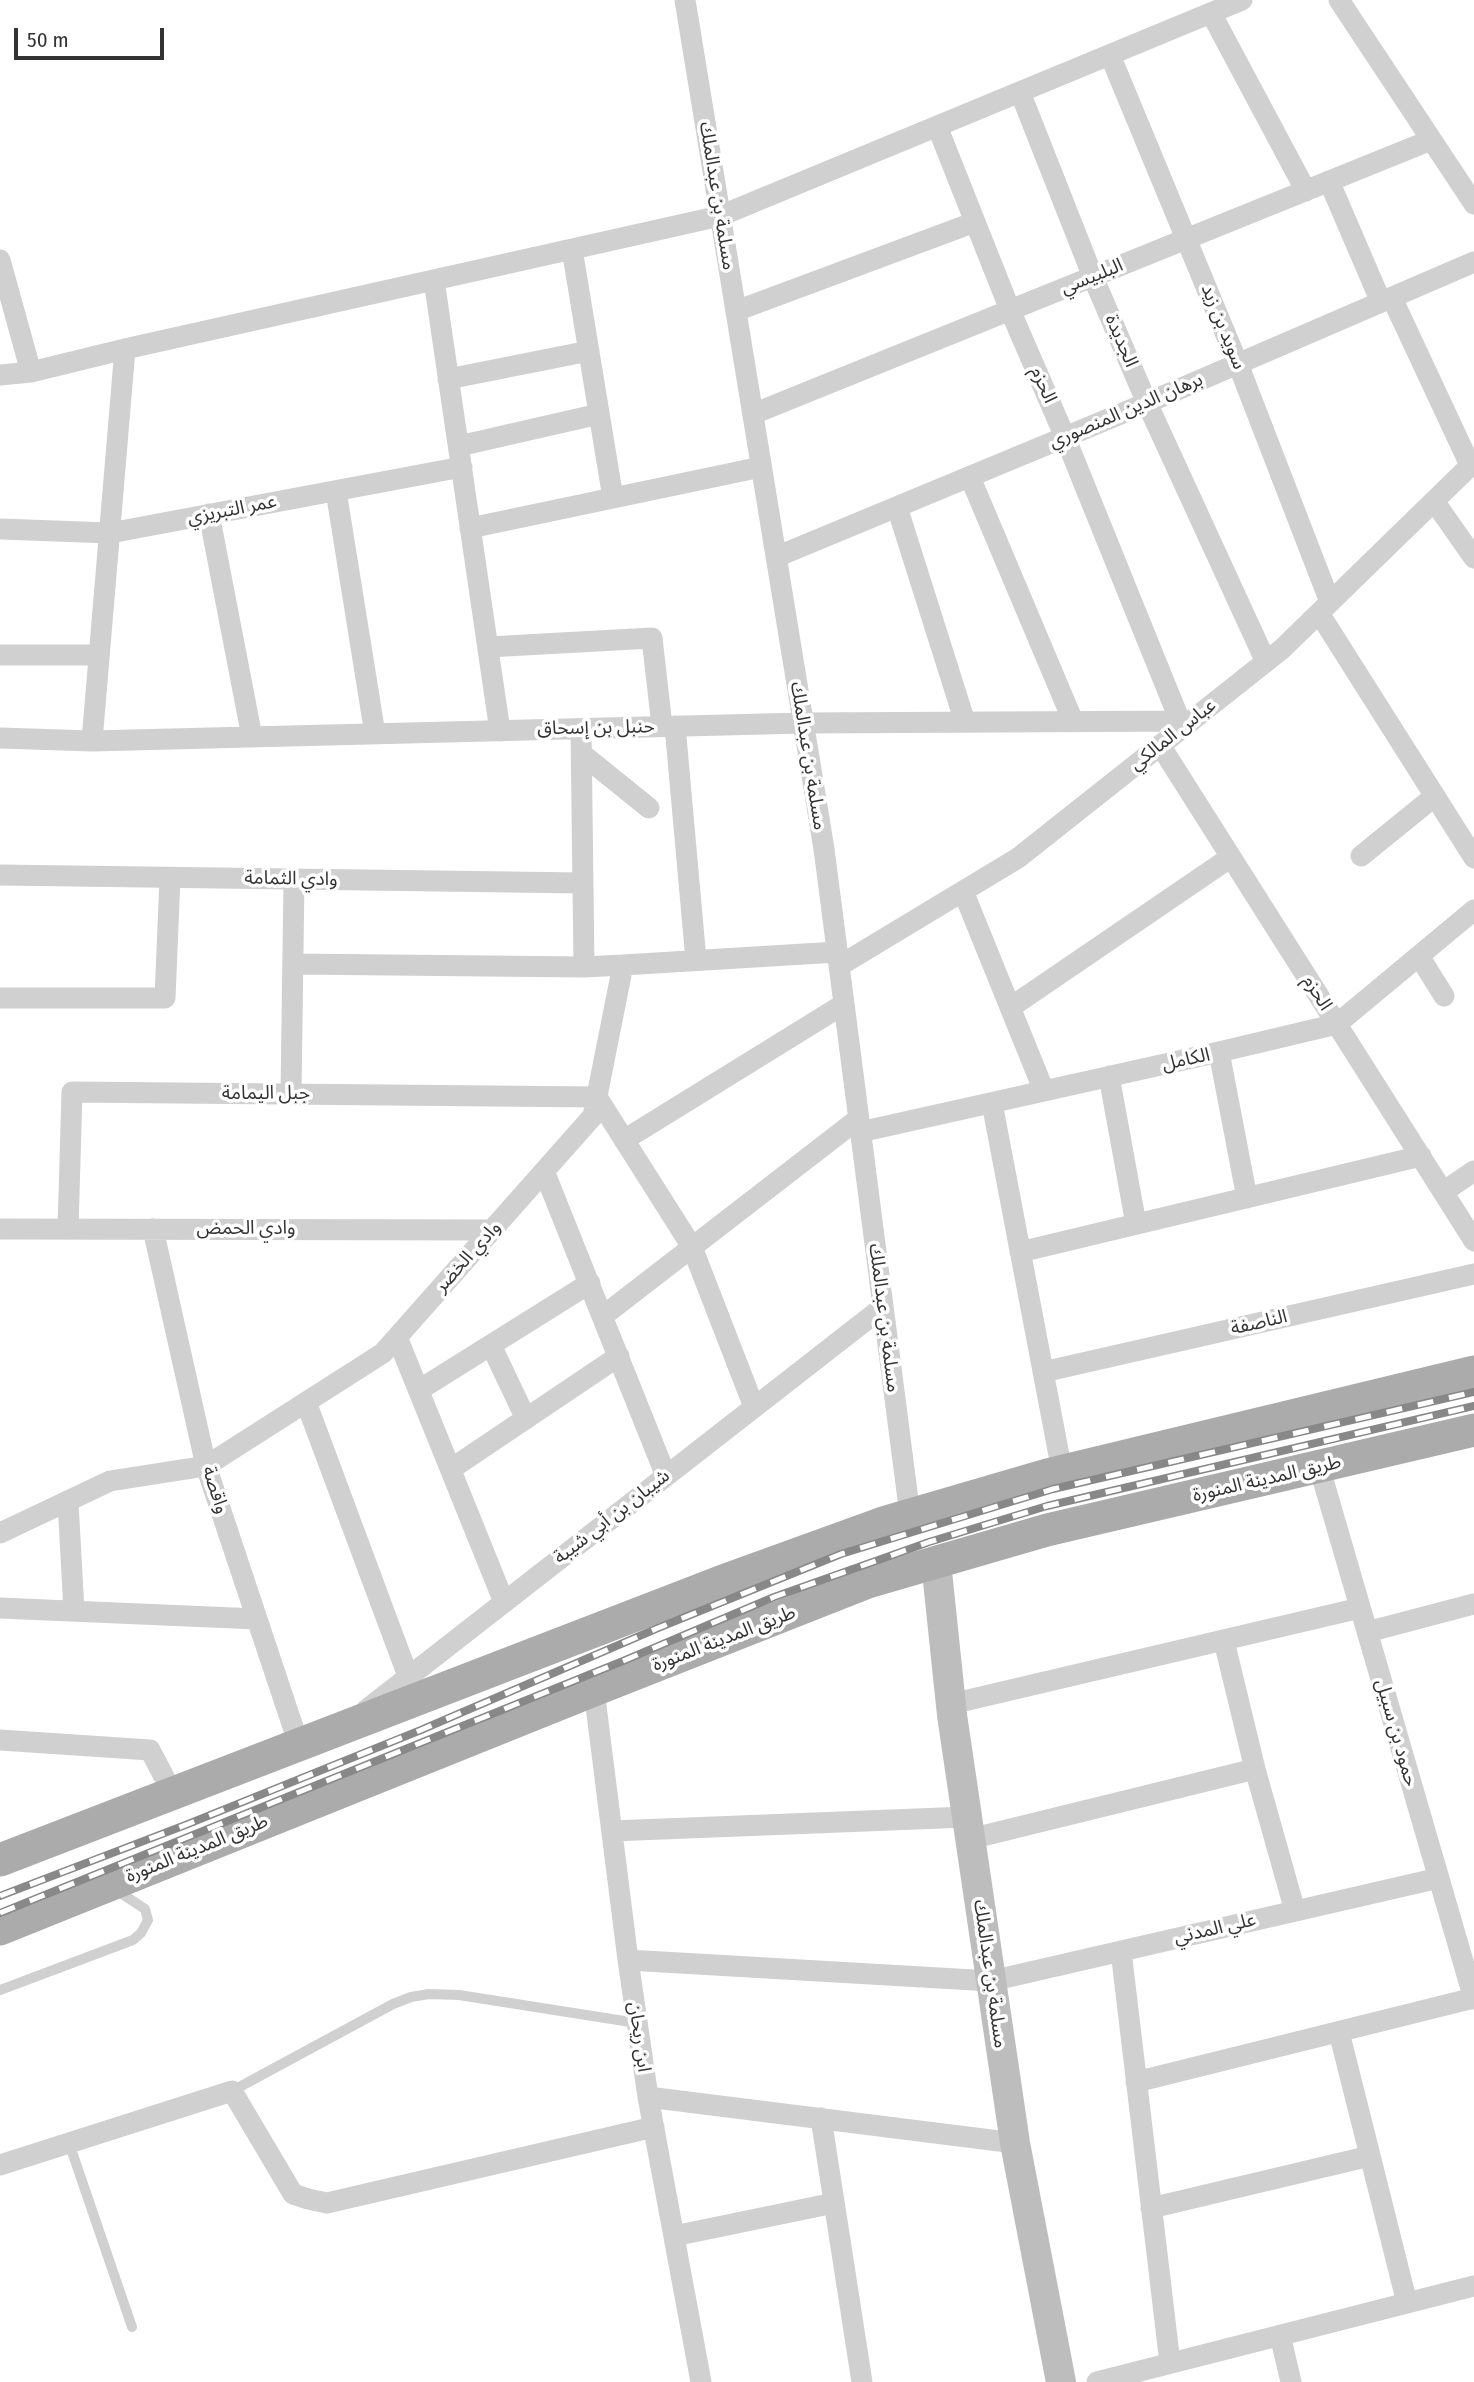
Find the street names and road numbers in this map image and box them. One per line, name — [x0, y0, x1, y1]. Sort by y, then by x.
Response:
street label: مسلمة بن عبدالملك — [694, 120, 740, 272]
street label: البلبيسي — [1057, 254, 1127, 300]
street label: سويد بن زيد — [1196, 281, 1250, 373]
street label: الجديدة — [1100, 311, 1142, 371]
street label: الحزم — [1025, 363, 1061, 407]
street label: برهان الدين المنصوري — [1046, 368, 1206, 454]
street label: عمر التبريزي — [186, 490, 278, 530]
street label: مسلمة بن عبدالملك — [785, 680, 831, 832]
street label: عباس المالكي — [1125, 694, 1221, 776]
street label: حنبل بن إسحاق — [537, 716, 655, 740]
street label: وادي الثمامة — [244, 867, 338, 891]
street label: الحزم — [1297, 971, 1337, 1015]
street label: الكامل — [1160, 1044, 1212, 1076]
street label: جبل اليمامة — [222, 1083, 310, 1105]
street label: وادي الخضر — [430, 1217, 506, 1297]
street label: وادي الحمض — [196, 1218, 296, 1240]
street label: مسلمة بن عبدالملك — [864, 1242, 904, 1394]
street label: الناصفة — [1229, 1305, 1289, 1341]
street label: طريق المدينة المنورة — [1191, 1451, 1343, 1507]
street label: واقصة — [197, 1463, 233, 1517]
street label: شيبان بن أبي شيبة — [550, 1465, 674, 1569]
street label: طريق المدينة المنورة — [649, 1601, 799, 1677]
street label: حمود بن سبيل — [1370, 1677, 1422, 1789]
street label: طريق المدينة المنورة — [122, 1810, 272, 1888]
street label: مسلمة بن عبدالملك — [968, 1898, 1012, 2050]
street label: علي المدني — [1172, 1909, 1258, 1949]
street label: ابن ريحان — [623, 2000, 655, 2074]

